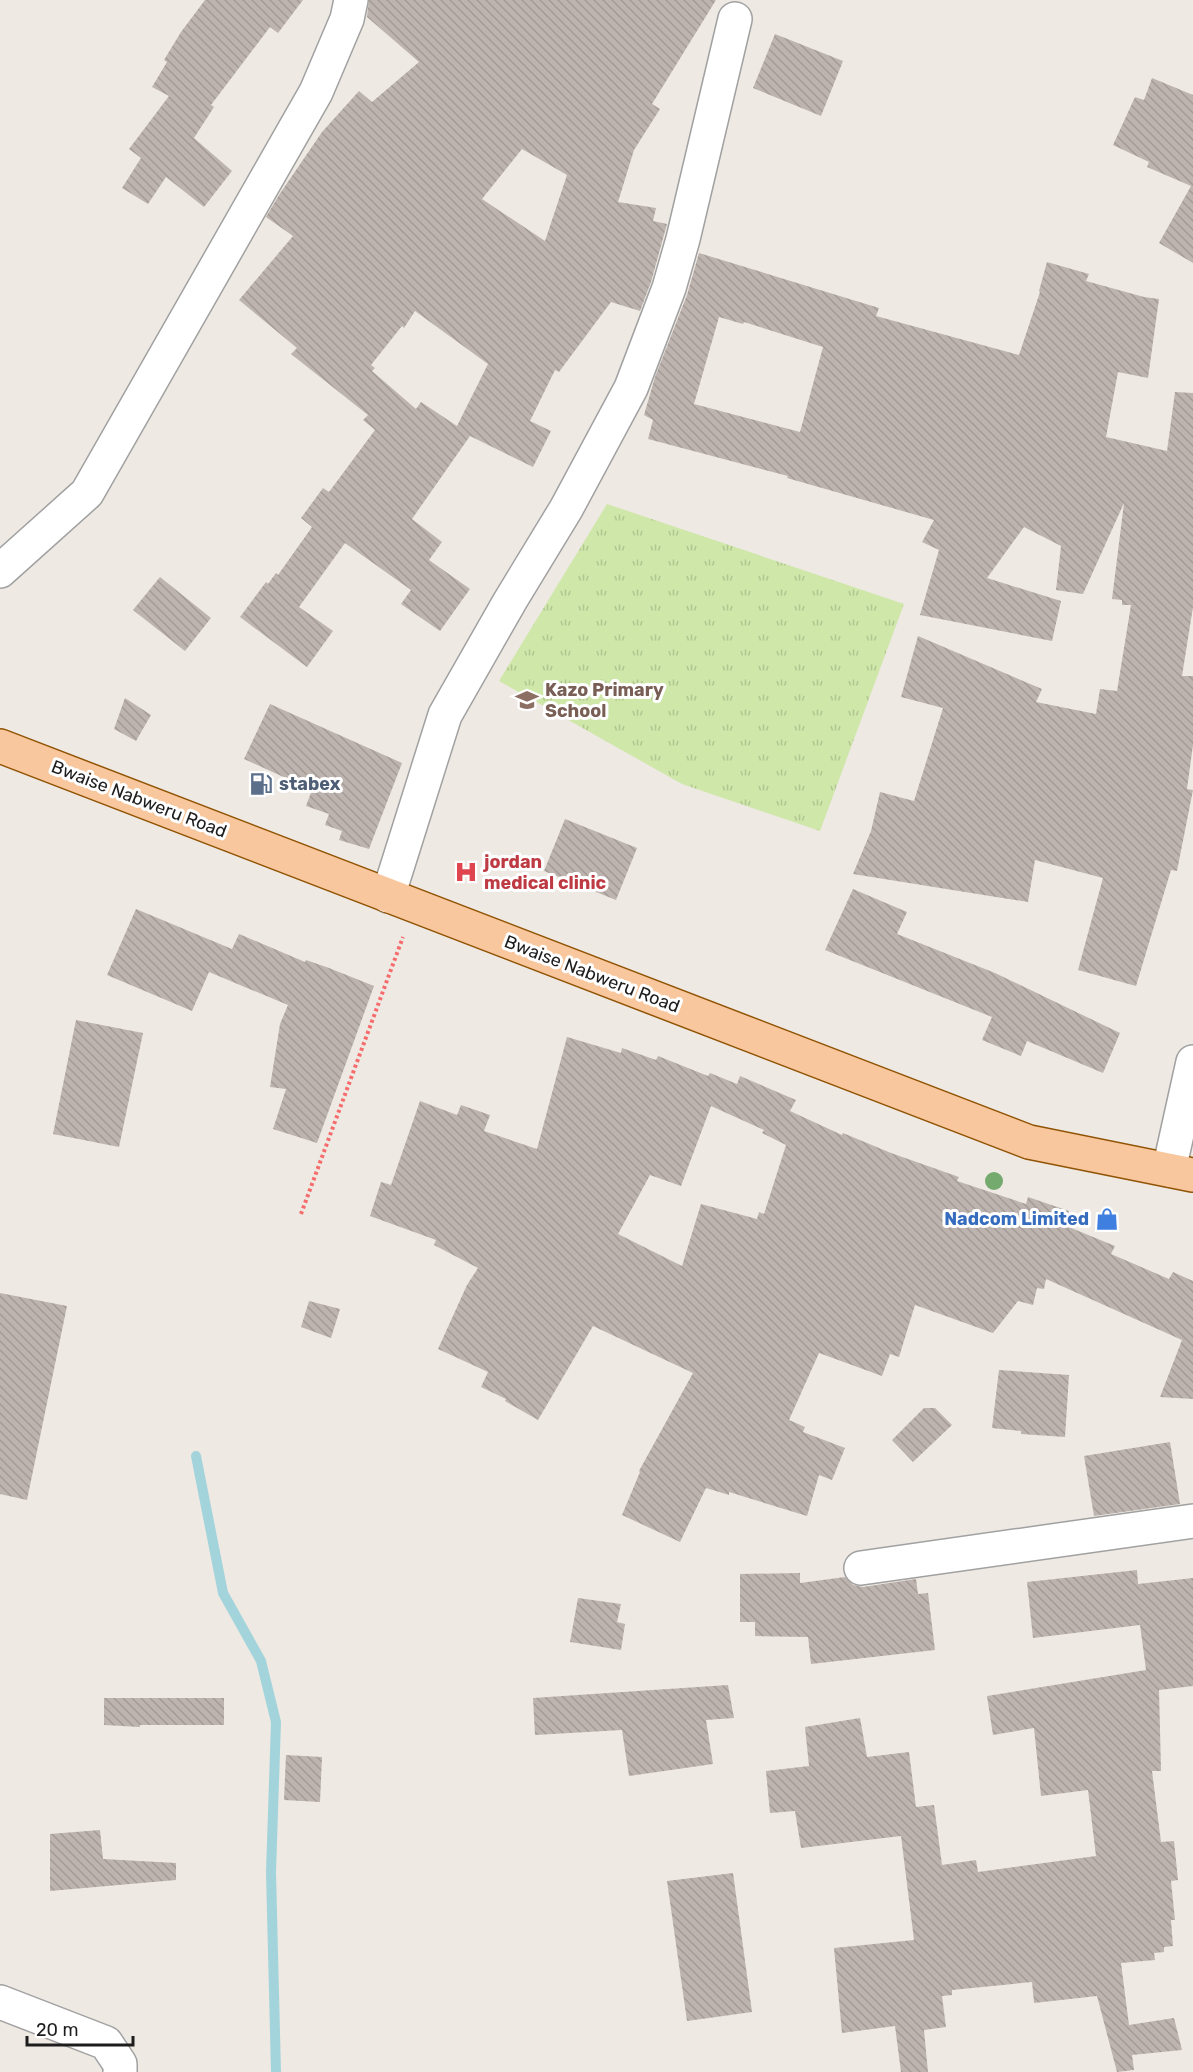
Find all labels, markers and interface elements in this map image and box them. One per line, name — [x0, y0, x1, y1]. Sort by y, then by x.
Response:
place label: Kazo Primary School — [545, 679, 664, 722]
school or university icon: Kazo Primary School — [514, 687, 540, 713]
street label: Bwaise Nabweru Road — [48, 755, 230, 843]
fuel station icon: stabex — [248, 771, 274, 797]
place label: stabex — [279, 773, 341, 795]
place label: jordan medical clinic — [483, 851, 607, 894]
hospital icon: jordan medical clinic — [453, 859, 479, 885]
street label: Bwaise Nabweru Road — [501, 930, 683, 1018]
shop icon: Nadcom Limited — [1094, 1206, 1120, 1232]
place label: Nadcom Limited — [944, 1208, 1089, 1230]
scale bar — [27, 2009, 134, 2047]
text: 20 m — [36, 2019, 78, 2041]

